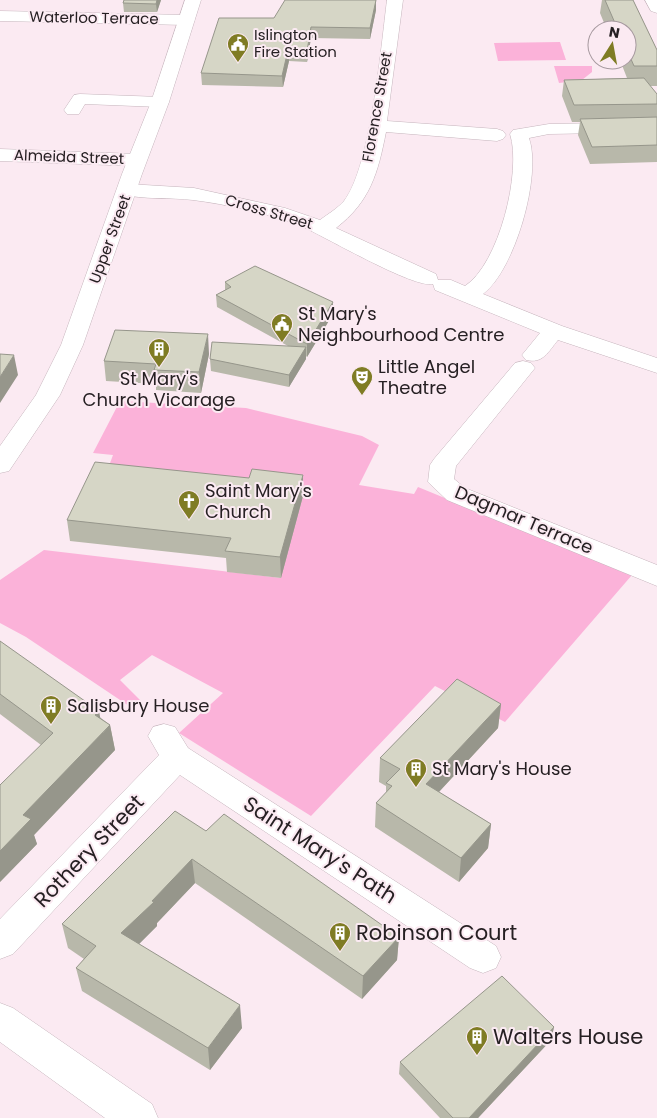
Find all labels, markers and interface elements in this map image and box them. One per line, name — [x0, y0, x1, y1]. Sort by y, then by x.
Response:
street label: Waterloo Terrace — [29, 6, 159, 29]
north arrow — [587, 20, 637, 70]
text: N — [607, 21, 622, 43]
place label: Islington Fire Station — [254, 24, 337, 62]
public building icon: Islington Fire Station — [226, 32, 250, 63]
street label: Florence Street — [356, 50, 397, 164]
street label: Almeida Street — [13, 144, 125, 169]
street label: Cross Street — [223, 189, 315, 234]
street label: Upper Street — [84, 191, 135, 286]
place label: St Mary's Neighbourhood Centre — [298, 301, 504, 347]
public building icon: St Mary's Neighbourhood Centre — [270, 312, 294, 343]
building icon: St Mary's Church Vicarage — [147, 337, 171, 368]
place label: Little Angel Theatre — [378, 354, 475, 400]
theatre icon: Little Angel Theatre — [350, 365, 374, 396]
place label: St Mary's Church Vicarage — [83, 366, 235, 412]
place label: Saint Mary's Church — [205, 478, 312, 524]
street label: Dagmar Terrace — [451, 479, 597, 560]
church icon: Saint Mary's Church — [177, 489, 201, 520]
place label: Salisbury House — [67, 693, 209, 718]
building icon: Salisbury House — [39, 694, 63, 725]
place label: St Mary's House — [432, 756, 572, 781]
building icon: St Mary's House — [404, 757, 428, 788]
street label: Rothery Street — [27, 788, 150, 914]
street label: Saint Mary's Path — [238, 789, 403, 910]
place label: Robinson Court — [356, 918, 517, 947]
building icon: Robinson Court — [328, 921, 352, 952]
place label: Walters House — [493, 1022, 643, 1051]
building icon: Walters House — [465, 1025, 489, 1056]

